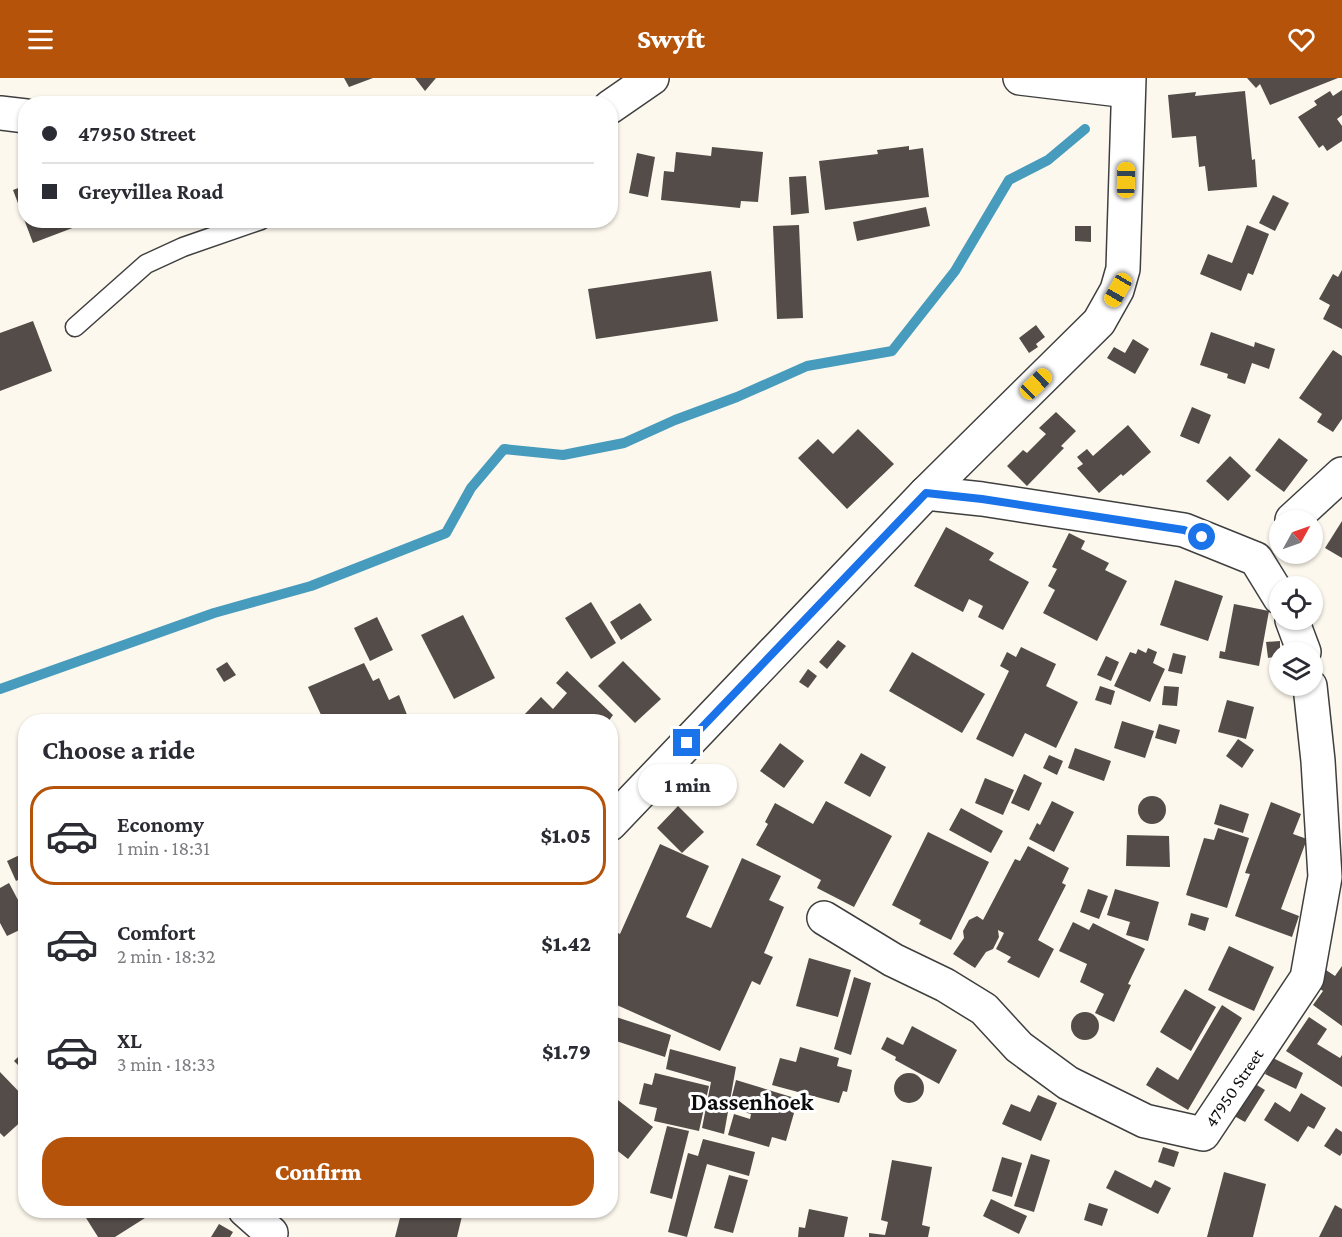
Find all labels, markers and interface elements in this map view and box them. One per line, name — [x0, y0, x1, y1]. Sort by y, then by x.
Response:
icon: menu — [24, 23, 57, 56]
icon: heart — [1285, 23, 1318, 56]
text: Swyft — [637, 24, 705, 54]
text: 47950 Street — [78, 121, 196, 146]
car — [1117, 162, 1135, 198]
text: Greyvillea Road — [78, 179, 224, 204]
car — [1101, 270, 1135, 310]
car — [1017, 365, 1055, 403]
north arrow — [1269, 510, 1323, 564]
map controls — [1269, 510, 1323, 696]
route start — [1188, 523, 1215, 550]
button: locate — [1269, 576, 1323, 630]
button: layers — [1269, 642, 1323, 696]
route end — [673, 729, 700, 756]
text: Choose a ride — [42, 735, 195, 765]
callout: 1 min — [638, 764, 736, 806]
text: 1 min — [664, 774, 711, 796]
icon: car — [45, 809, 99, 863]
text: Economy — [117, 812, 204, 837]
text: $1.05 — [540, 823, 591, 848]
text: 1 min · 18:31 — [117, 837, 210, 859]
icon: car — [45, 917, 99, 971]
text: Comfort — [117, 920, 195, 945]
text: $1.42 — [541, 931, 591, 956]
text: 2 min · 18:32 — [117, 945, 216, 967]
icon: car — [45, 1025, 99, 1079]
text: XL — [117, 1028, 142, 1053]
text: $1.79 — [542, 1039, 591, 1064]
street label: 47950 Street — [1200, 1044, 1268, 1131]
text: 3 min · 18:33 — [117, 1053, 215, 1075]
district label: Dassenhoek — [690, 1088, 815, 1115]
button: Confirm — [42, 1137, 594, 1206]

